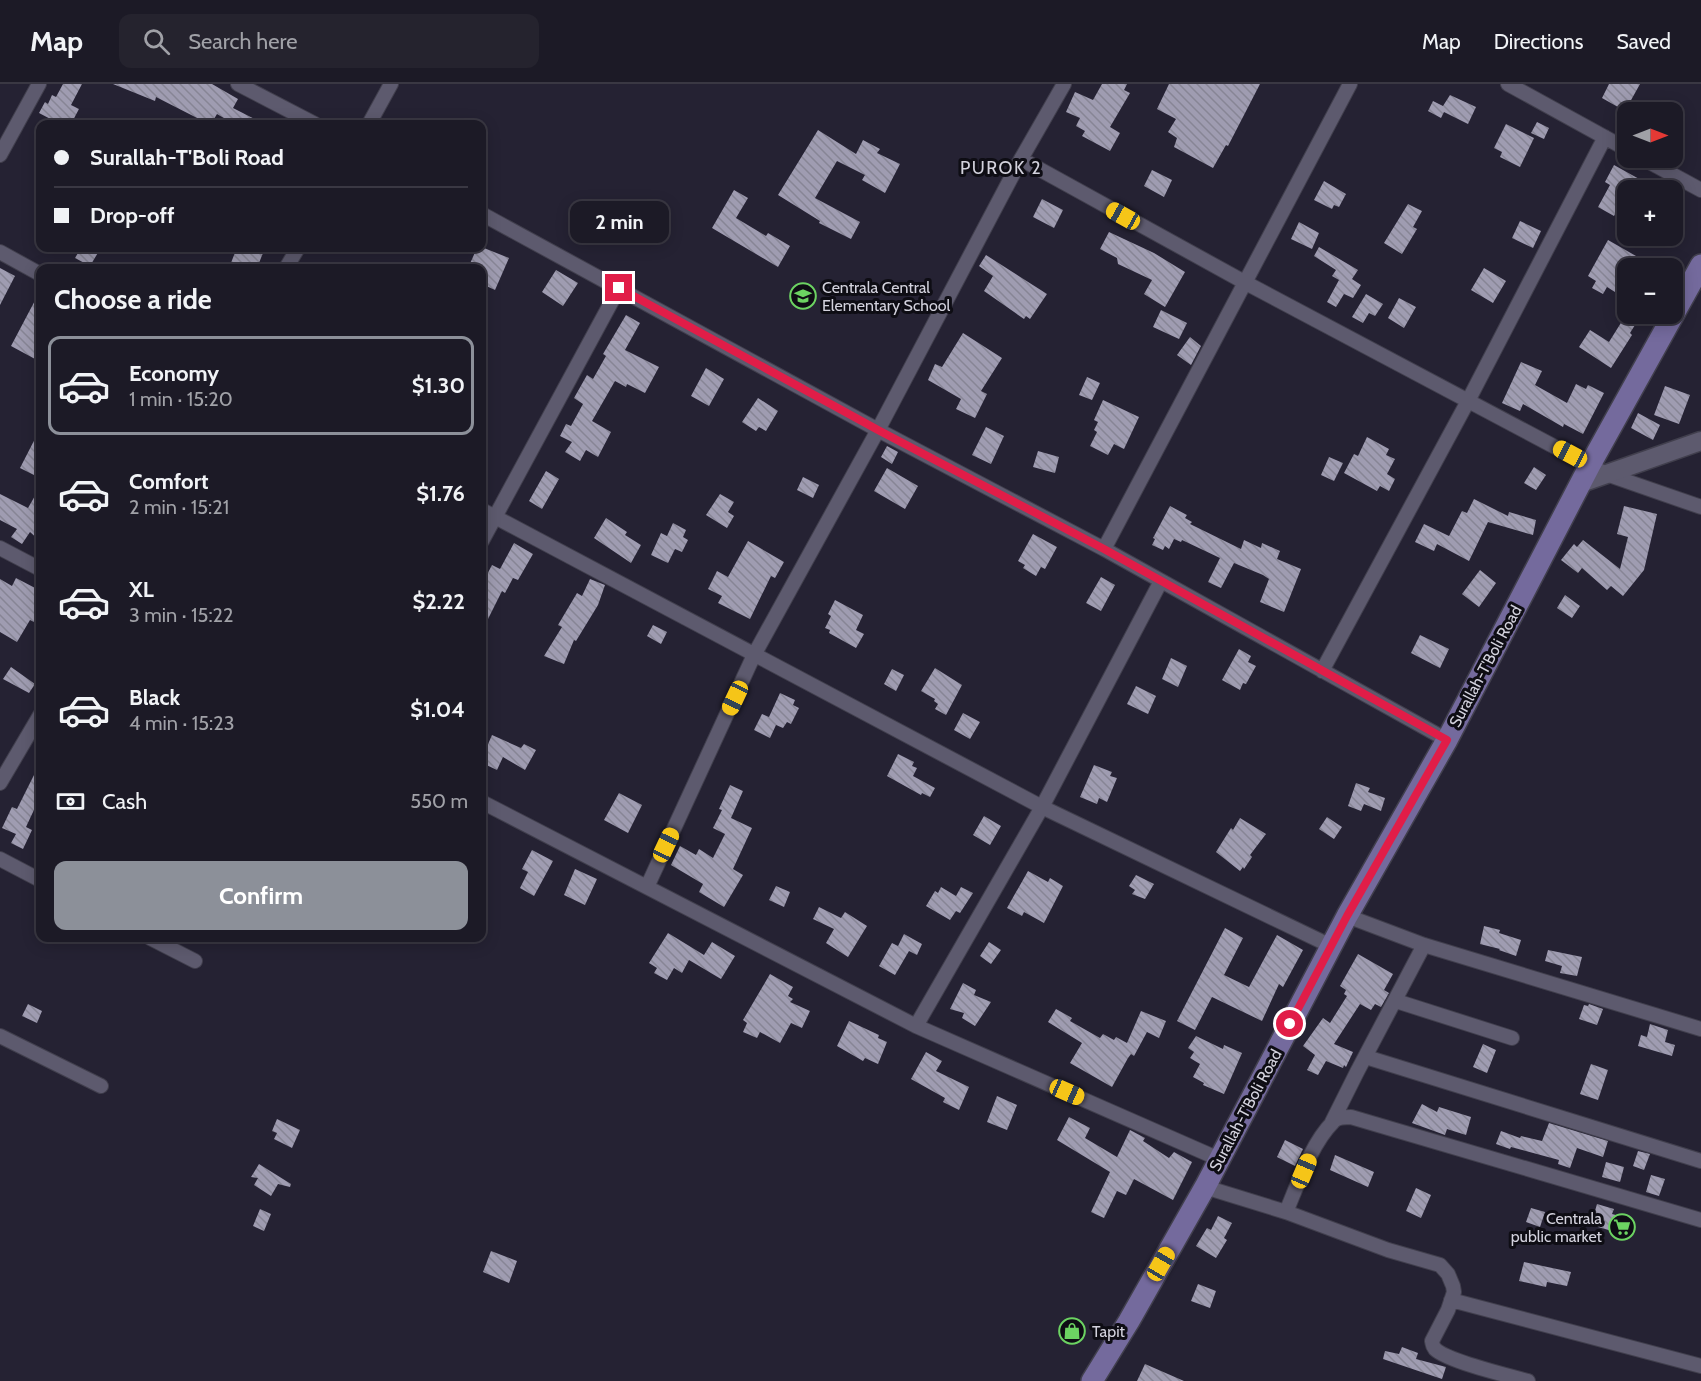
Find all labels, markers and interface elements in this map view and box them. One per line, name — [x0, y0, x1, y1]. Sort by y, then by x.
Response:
search box — [119, 14, 539, 68]
text: Map — [30, 24, 83, 58]
icon: search — [140, 25, 173, 58]
text: Search here — [188, 28, 297, 55]
text: Map — [1422, 29, 1461, 54]
text: Directions — [1494, 29, 1583, 54]
text: Saved — [1616, 29, 1671, 54]
north arrow — [1617, 102, 1683, 168]
map controls — [1617, 102, 1683, 324]
text: Surallah-T'Boli Road — [90, 144, 284, 171]
district label: PUROK 2 — [960, 157, 1042, 179]
button: + — [1617, 180, 1683, 246]
car — [1103, 199, 1143, 233]
callout: 2 min — [570, 201, 668, 243]
text: Drop-off — [90, 202, 174, 229]
text: 2 min — [595, 210, 644, 234]
button: − — [1617, 258, 1683, 324]
route end — [605, 274, 632, 301]
place label: Centrala Central Elementary School — [822, 278, 950, 315]
school or university icon: Centrala Central Elementary School — [788, 281, 818, 311]
text: Choose a ride — [54, 283, 212, 316]
icon: car — [57, 359, 111, 413]
text: Economy — [129, 360, 219, 387]
text: $1.30 — [412, 372, 465, 399]
text: 1 min · 15:20 — [129, 387, 233, 411]
car — [1550, 438, 1590, 470]
icon: car — [57, 467, 111, 521]
text: Comfort — [129, 468, 208, 495]
text: $1.76 — [416, 480, 465, 507]
text: 2 min · 15:21 — [129, 495, 229, 519]
icon: car — [57, 575, 111, 629]
text: XL — [129, 576, 154, 603]
text: $2.22 — [412, 588, 465, 615]
street label: Surallah-T'Boli Road — [1445, 602, 1526, 730]
text: 3 min · 15:22 — [129, 603, 234, 627]
car — [719, 678, 751, 718]
icon: car — [57, 683, 111, 737]
text: Black — [129, 684, 180, 711]
text: $1.04 — [410, 696, 465, 723]
text: 4 min · 15:23 — [129, 711, 235, 735]
icon: cash — [54, 785, 87, 818]
text: Cash — [102, 788, 147, 815]
text: 550 m — [410, 789, 468, 813]
car — [650, 825, 682, 865]
button: Confirm — [54, 861, 468, 930]
route start — [1276, 1010, 1303, 1037]
street label: Surallah-T'Boli Road — [1205, 1046, 1286, 1174]
car — [1047, 1076, 1087, 1108]
car — [1289, 1151, 1319, 1191]
place label: Centrala public market — [1511, 1209, 1603, 1246]
supermarket icon: Centrala public market — [1607, 1212, 1637, 1242]
car — [1144, 1244, 1178, 1284]
shop icon: Tapit — [1057, 1316, 1087, 1346]
place label: Tapit — [1092, 1322, 1126, 1341]

